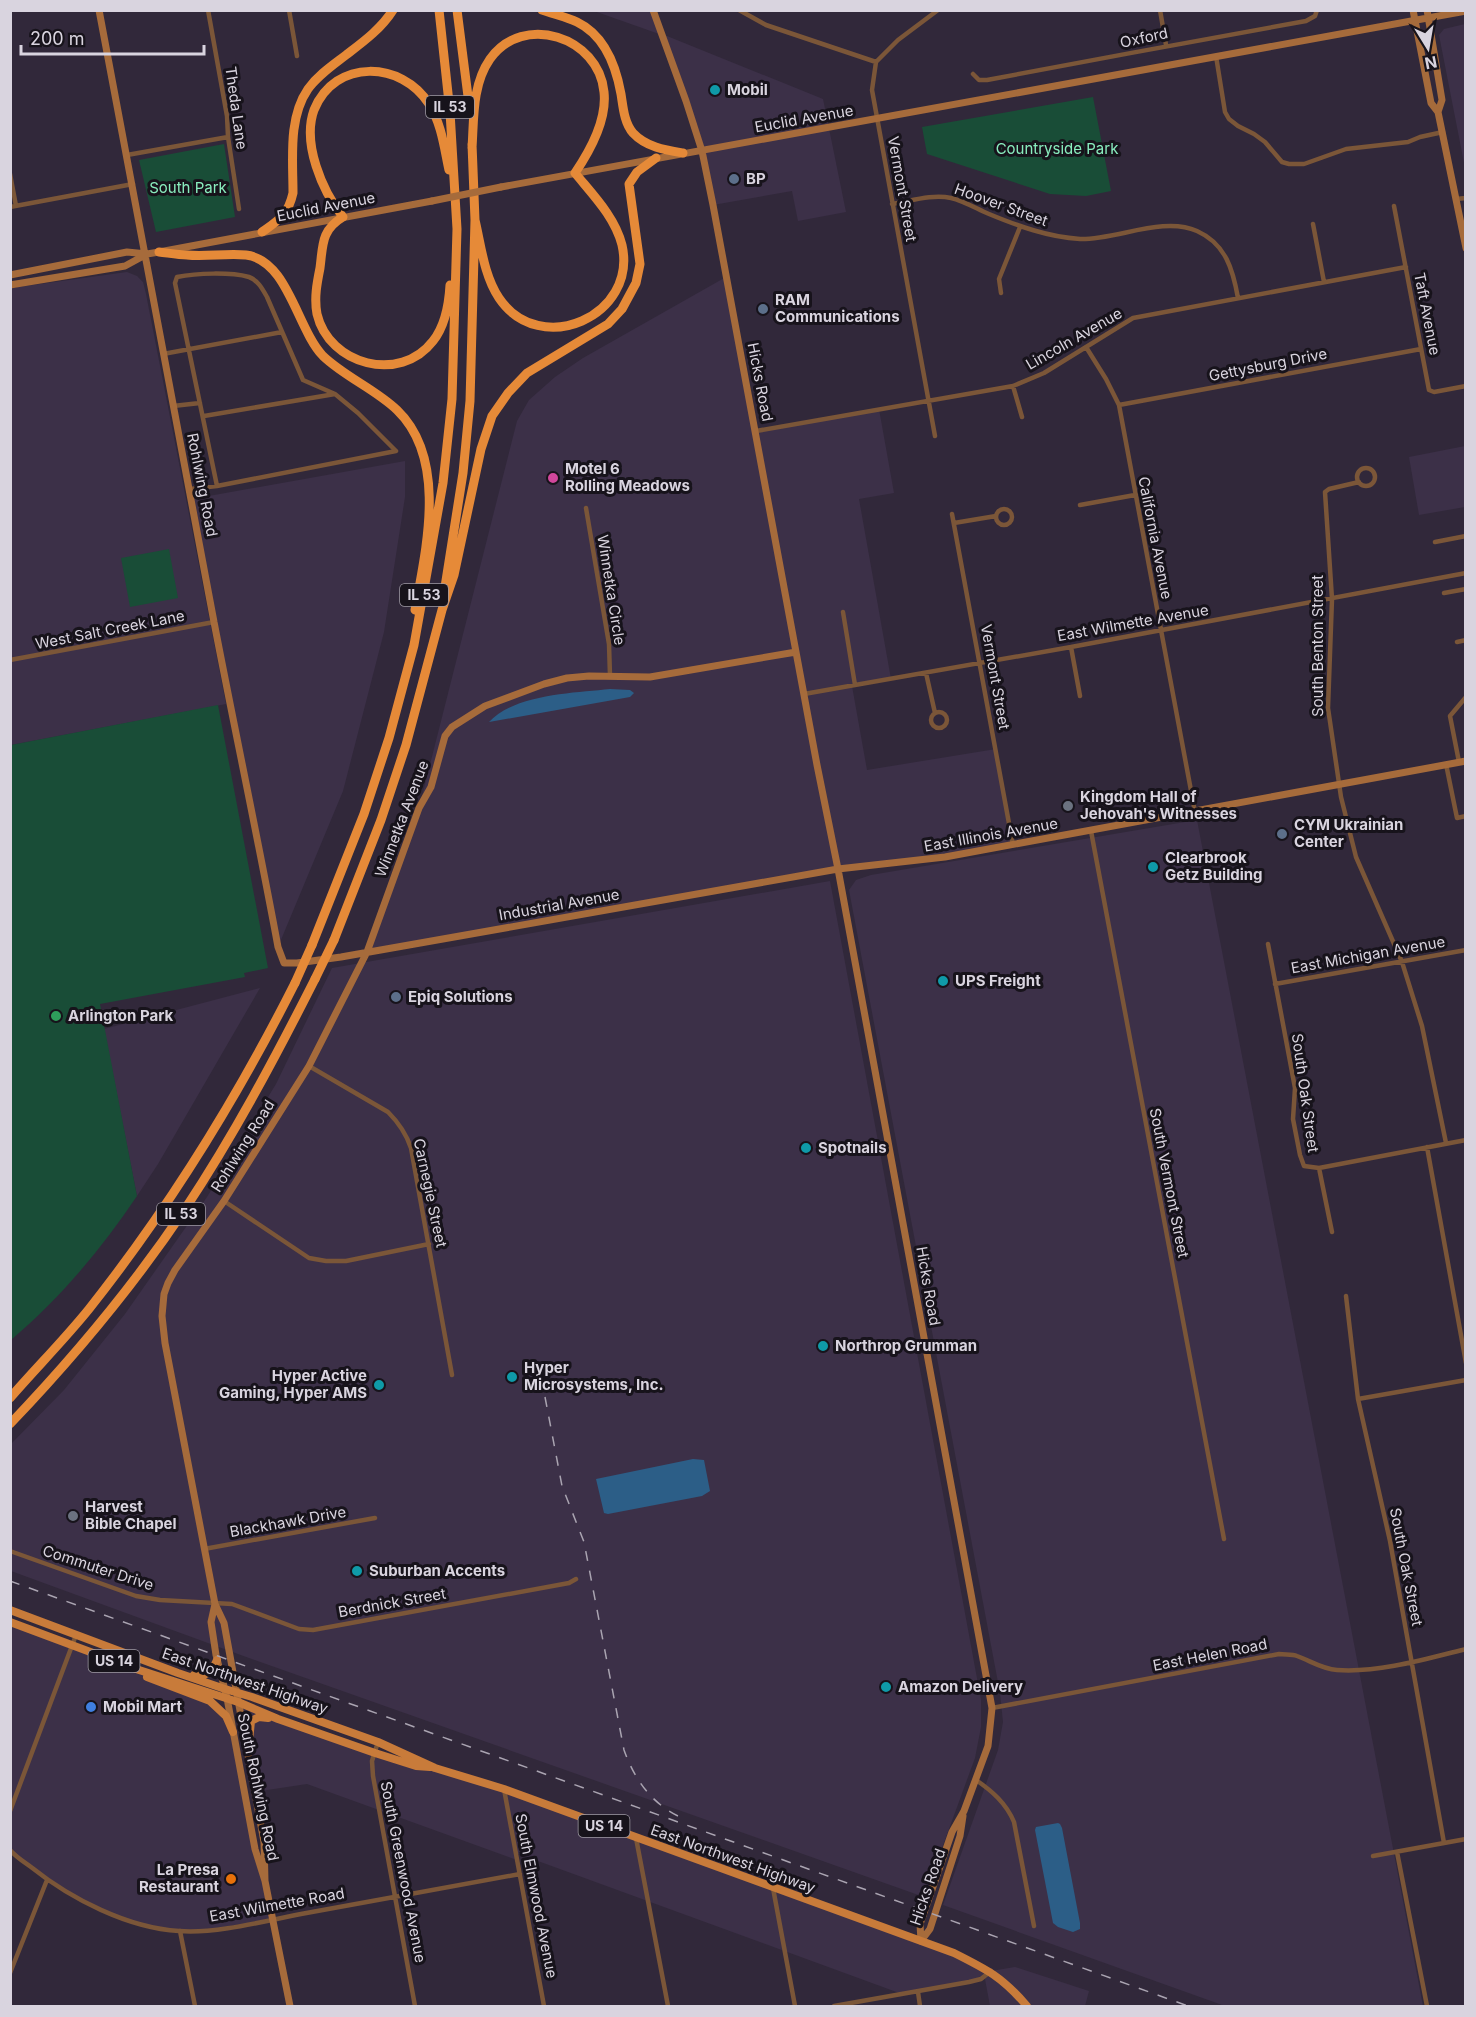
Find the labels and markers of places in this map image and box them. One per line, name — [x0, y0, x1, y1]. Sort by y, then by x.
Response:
place label: Mobil — [727, 80, 768, 99]
marker: Mobil — [708, 83, 722, 97]
place label: BP — [746, 169, 766, 188]
marker: BP — [727, 172, 741, 186]
place label: RAM Communications — [775, 290, 900, 326]
marker: RAM Communications — [756, 302, 770, 316]
place label: Motel 6 Rolling Meadows — [565, 459, 690, 495]
marker: Motel 6 Rolling Meadows — [546, 471, 560, 485]
place label: Kingdom Hall of Jehovah's Witnesses — [1080, 787, 1237, 823]
marker: Kingdom Hall of Jehovah's Witnesses — [1061, 799, 1075, 813]
place label: CYM Ukrainian Center — [1294, 815, 1403, 851]
marker: CYM Ukrainian Center — [1275, 827, 1289, 841]
place label: Clearbrook Getz Building — [1165, 848, 1263, 884]
marker: Clearbrook Getz Building — [1146, 860, 1160, 874]
place label: UPS Freight — [955, 971, 1041, 990]
marker: UPS Freight — [936, 974, 950, 988]
place label: Epiq Solutions — [408, 987, 513, 1006]
marker: Epiq Solutions — [389, 990, 403, 1004]
place label: Arlington Park — [68, 1006, 174, 1025]
marker: Arlington Park — [49, 1009, 63, 1023]
place label: Spotnails — [818, 1138, 887, 1157]
marker: Spotnails — [799, 1141, 813, 1155]
place label: Northrop Grumman — [835, 1336, 977, 1355]
marker: Northrop Grumman — [816, 1339, 830, 1353]
place label: Hyper Microsystems, Inc. — [524, 1358, 664, 1394]
place label: Hyper Active Gaming, Hyper AMS — [219, 1366, 367, 1402]
marker: Hyper Microsystems, Inc. — [505, 1370, 519, 1384]
marker: Hyper Active Gaming, Hyper AMS — [372, 1378, 386, 1392]
place label: Harvest Bible Chapel — [85, 1497, 177, 1533]
marker: Harvest Bible Chapel — [66, 1509, 80, 1523]
place label: Suburban Accents — [369, 1561, 505, 1580]
marker: Suburban Accents — [350, 1564, 364, 1578]
place label: Amazon Delivery — [898, 1677, 1023, 1696]
marker: Amazon Delivery — [879, 1680, 893, 1694]
place label: Mobil Mart — [103, 1697, 182, 1716]
marker: Mobil Mart — [84, 1700, 98, 1714]
place label: La Presa Restaurant — [139, 1860, 220, 1896]
marker: La Presa Restaurant — [224, 1872, 238, 1886]

